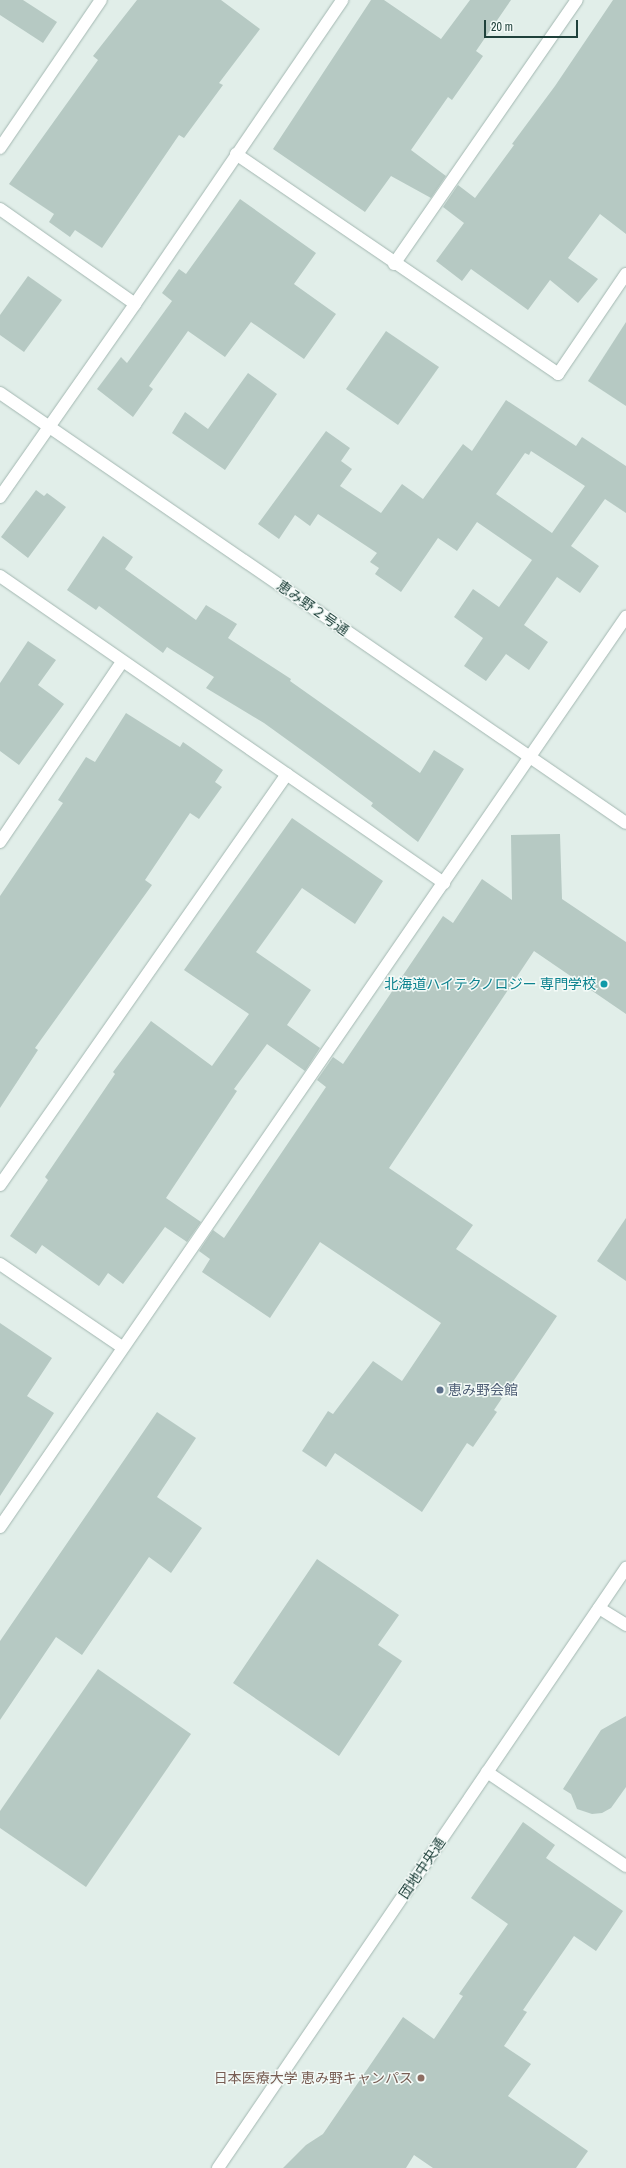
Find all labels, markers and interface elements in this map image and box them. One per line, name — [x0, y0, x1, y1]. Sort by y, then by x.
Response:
scale bar — [486, 12, 580, 38]
text: 20 m — [491, 19, 513, 35]
street label: 恵み野２号通 — [274, 577, 352, 639]
place label: 北海道ハイテクノロジー 専門学校 — [383, 976, 596, 992]
marker: 北海道ハイテクノロジー 専門学校 — [599, 979, 609, 989]
place label: 恵み野会館 — [448, 1382, 518, 1398]
marker: 恵み野会館 — [435, 1385, 445, 1395]
street label: 団地中央通 — [395, 1834, 449, 1902]
place label: 日本医療大学 恵み野キャンパス — [214, 2070, 413, 2086]
marker: 日本医療大学 恵み野キャンパス — [416, 2073, 426, 2083]

